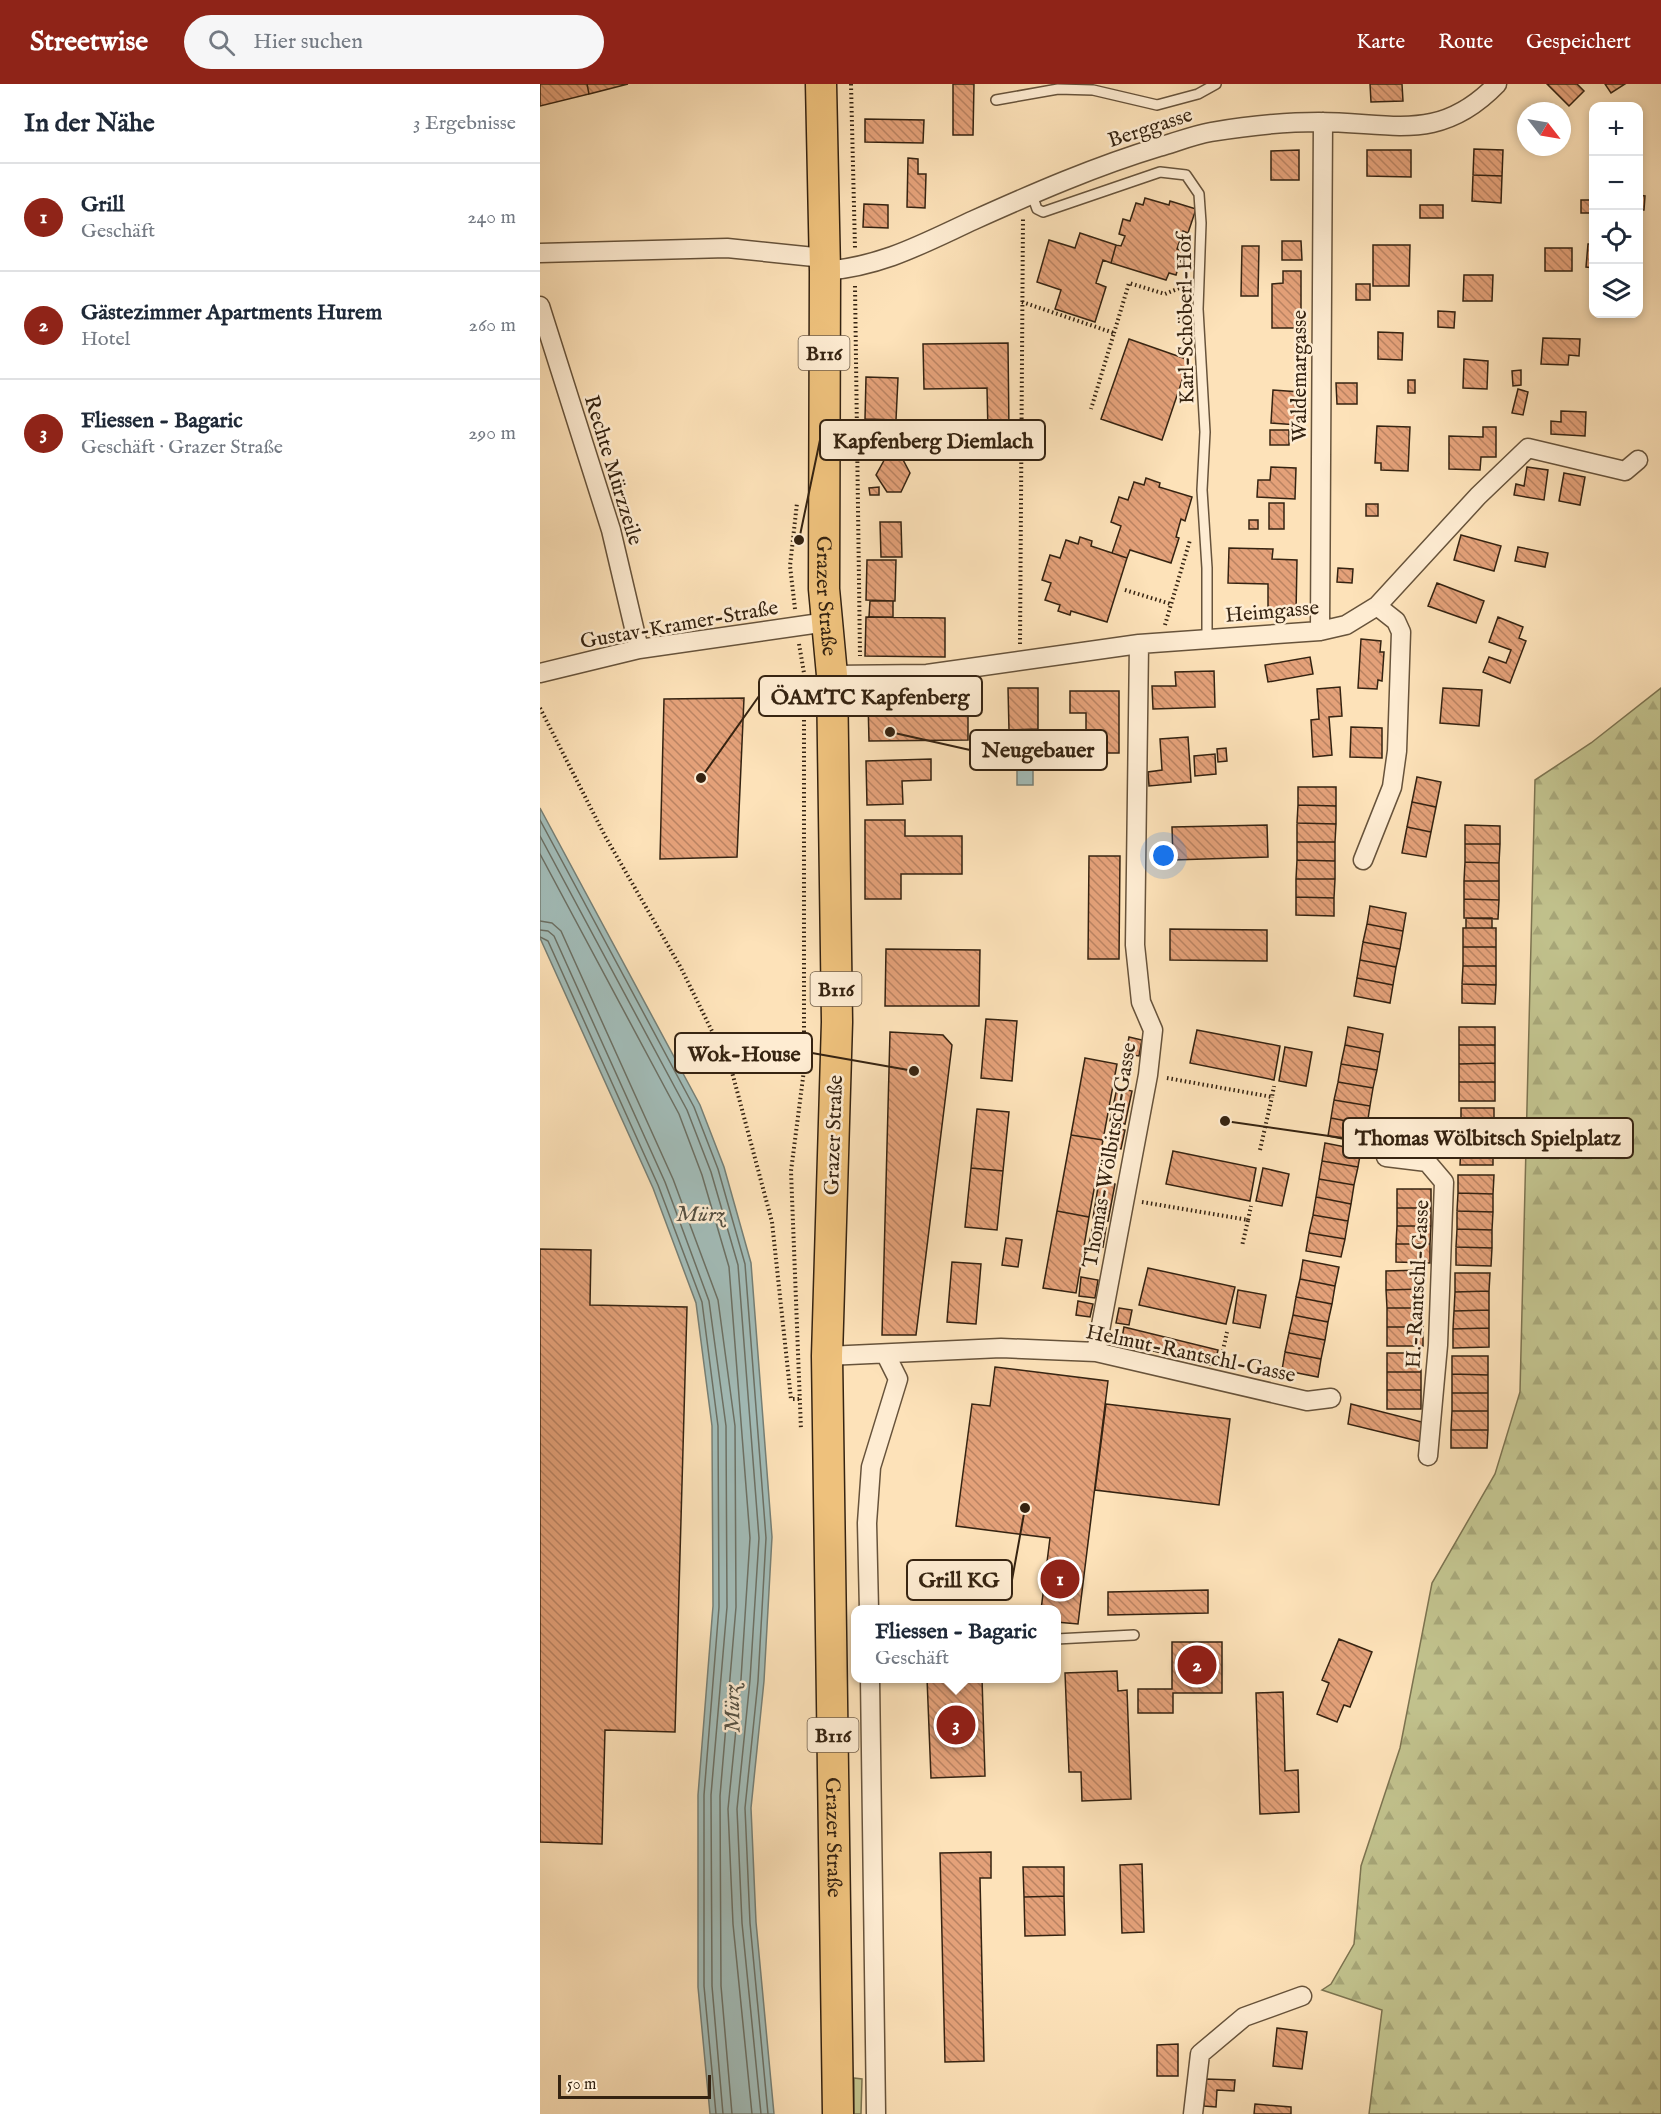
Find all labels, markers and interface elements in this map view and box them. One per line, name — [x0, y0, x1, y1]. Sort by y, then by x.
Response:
search box — [184, 15, 604, 69]
text: Streetwise — [30, 25, 148, 60]
icon: search — [205, 26, 238, 59]
text: Hier suchen — [253, 28, 363, 56]
text: Karte — [1356, 29, 1405, 56]
text: Route — [1438, 29, 1493, 56]
text: Gespeichert — [1526, 29, 1631, 56]
street label: Berggasse — [1105, 102, 1197, 155]
north arrow — [1517, 102, 1571, 156]
map controls — [1589, 102, 1643, 318]
button: + — [1589, 102, 1643, 156]
text: In der Nähe — [24, 107, 155, 140]
text: 3 Ergebnisse — [413, 111, 516, 136]
button: − — [1589, 156, 1643, 210]
text: Grill — [81, 191, 125, 219]
text: 1 — [40, 205, 47, 230]
text: 240 m — [467, 205, 516, 230]
button: locate — [1589, 210, 1643, 264]
text: Geschäft — [81, 219, 155, 244]
street label: Karl-Schöberl-Hof — [1171, 230, 1201, 404]
button: layers — [1589, 264, 1643, 318]
text: Gästezimmer Apartments Hurem — [81, 299, 382, 327]
street label: Waldemargasse — [1287, 310, 1314, 442]
text: 2 — [39, 313, 48, 338]
text: 260 m — [469, 313, 516, 338]
text: Hotel — [81, 327, 130, 352]
road number: B116 — [798, 336, 850, 370]
street label: Rechte Mürzzeile — [577, 392, 648, 549]
text: Fliessen - Bagaric — [81, 407, 243, 435]
callout: Kapfenberg Diemlach — [820, 420, 1045, 460]
text: 3 — [40, 421, 47, 446]
text: 290 m — [468, 421, 516, 446]
text: Kapfenberg Diemlach — [833, 428, 1034, 456]
text: Geschäft · Grazer Straße — [81, 435, 283, 460]
street label: Grazer Straße — [809, 536, 842, 658]
street label: Gustav-Kramer-Straße — [578, 595, 781, 656]
street label: Heimgasse — [1224, 595, 1321, 630]
callout: ÖAMTC Kapfenberg — [759, 676, 982, 716]
text: ÖAMTC Kapfenberg — [771, 684, 970, 712]
callout: Neugebauer — [970, 730, 1107, 770]
text: Neugebauer — [981, 737, 1095, 765]
your location — [1149, 841, 1178, 870]
road number: B116 — [810, 972, 862, 1006]
callout: Wok-House — [675, 1033, 812, 1073]
street label: Thomas-Wölbitsch-Gasse — [1077, 1040, 1144, 1270]
text: Wok-House — [686, 1041, 801, 1069]
street label: Grazer Straße — [819, 1074, 850, 1196]
callout: Thomas Wölbitsch Spielplatz — [1343, 1118, 1633, 1158]
text: Thomas Wölbitsch Spielplatz — [1354, 1125, 1622, 1153]
street label: H.-Rantschl-Gasse — [1401, 1199, 1436, 1369]
water label: Mürz — [676, 1201, 727, 1229]
street label: Helmut-Rantschl-Gasse — [1083, 1319, 1298, 1390]
pin: 1 — [1040, 1556, 1080, 1602]
callout: Grill KG — [907, 1560, 1012, 1600]
text: Grill KG — [918, 1567, 1000, 1595]
popup — [851, 1605, 1061, 1683]
text: Fliessen - Bagaric — [875, 1618, 1037, 1646]
pin: 2 — [1178, 1642, 1216, 1688]
text: Geschäft — [875, 1646, 949, 1671]
water label: Mürz — [719, 1682, 747, 1733]
pin: 3 — [936, 1702, 976, 1748]
road number: B116 — [808, 1718, 858, 1752]
street label: Grazer Straße — [818, 1777, 847, 1898]
scale bar — [558, 2072, 711, 2100]
text: 50 m — [567, 2075, 596, 2095]

